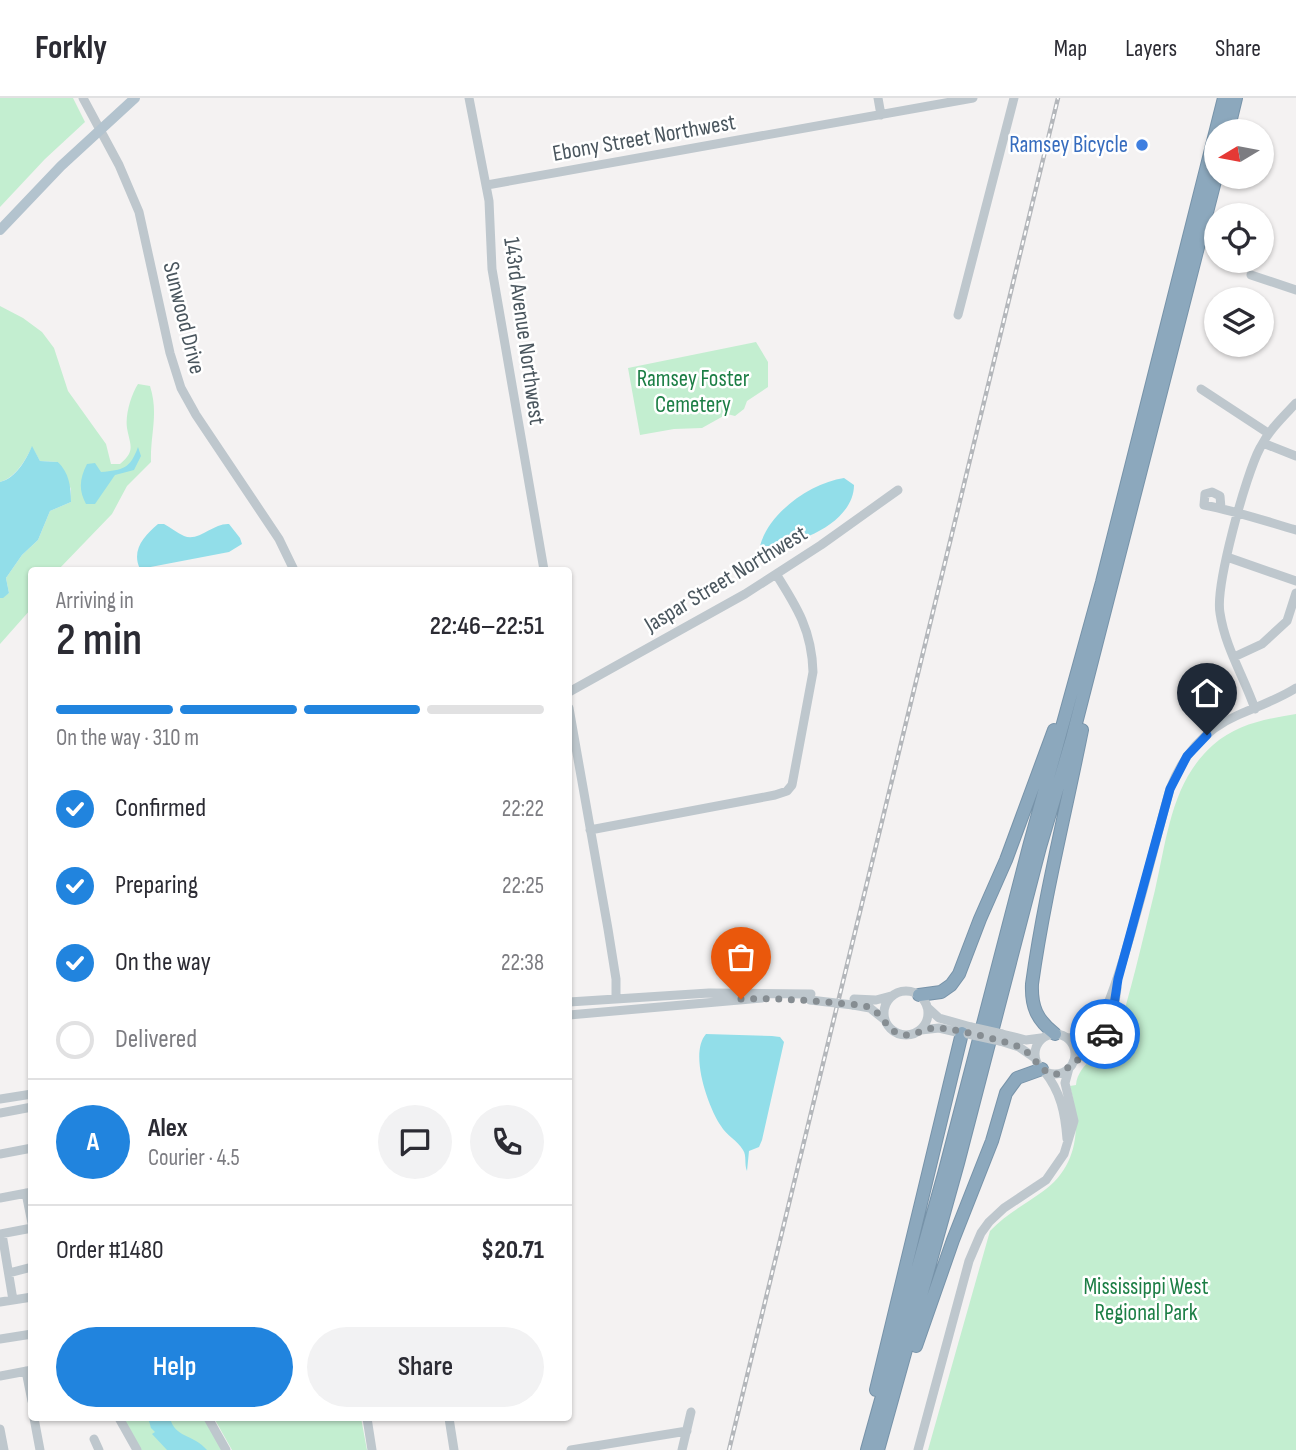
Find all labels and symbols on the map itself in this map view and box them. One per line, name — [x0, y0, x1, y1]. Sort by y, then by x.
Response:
street label: Ebony Street Northwest — [550, 108, 738, 168]
north arrow — [1204, 119, 1274, 189]
place label: Ramsey Bicycle — [1009, 131, 1128, 159]
marker: Ramsey Bicycle — [1134, 137, 1150, 153]
street label: 143rd Avenue Northwest — [497, 235, 551, 427]
street label: Sunwood Drive — [157, 259, 211, 377]
park label: Ramsey Foster Cemetery — [637, 365, 750, 419]
street label: Jaspar Street Northwest — [639, 519, 812, 639]
pin — [1177, 663, 1237, 735]
pin — [711, 927, 771, 999]
courier — [1070, 999, 1140, 1069]
park label: Mississippi West Regional Park — [1083, 1273, 1209, 1327]

